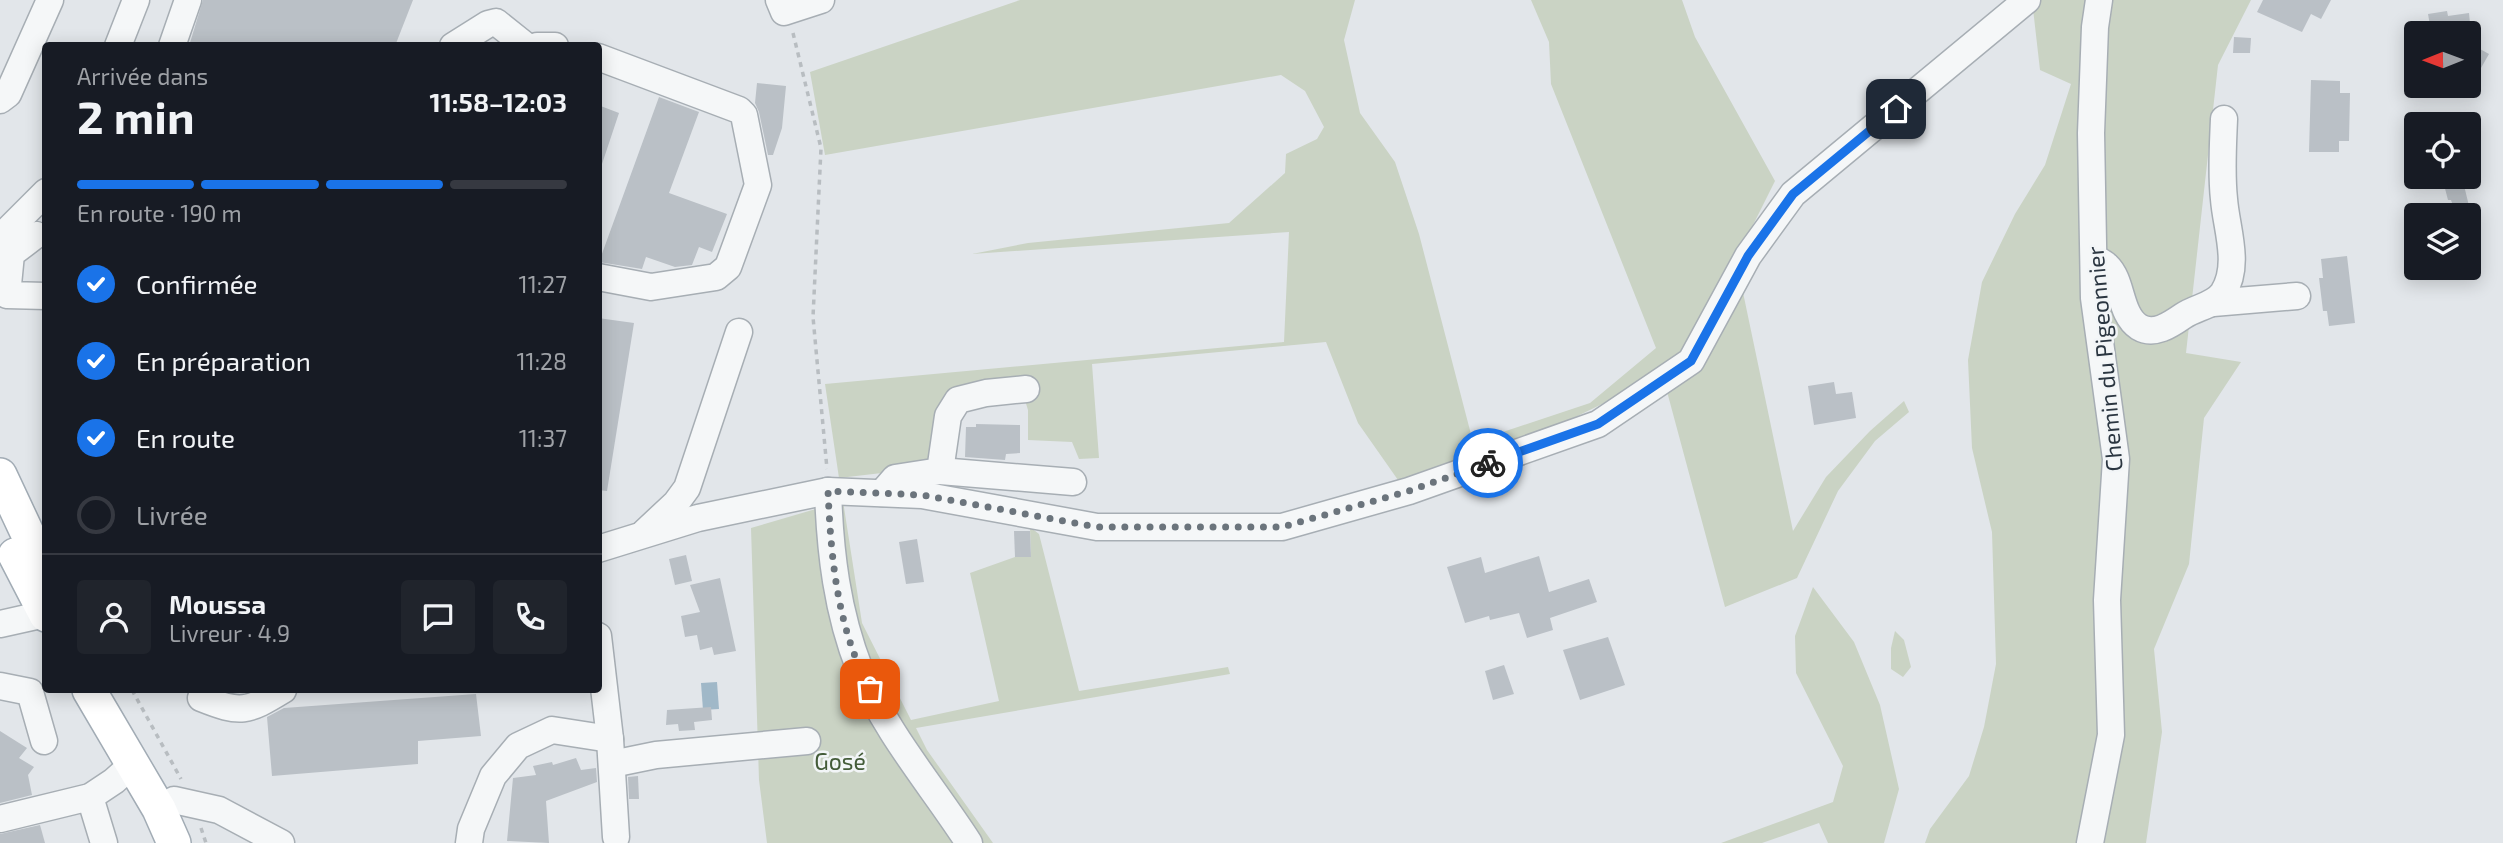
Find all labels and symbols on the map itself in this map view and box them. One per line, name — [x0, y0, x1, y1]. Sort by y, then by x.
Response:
north arrow — [2404, 21, 2482, 98]
pin — [1866, 79, 1926, 139]
street label: Chemin du Pigeonnier — [2080, 245, 2128, 473]
courier — [1453, 428, 1523, 498]
pin — [840, 659, 900, 719]
park label: Gosé — [814, 747, 866, 775]

